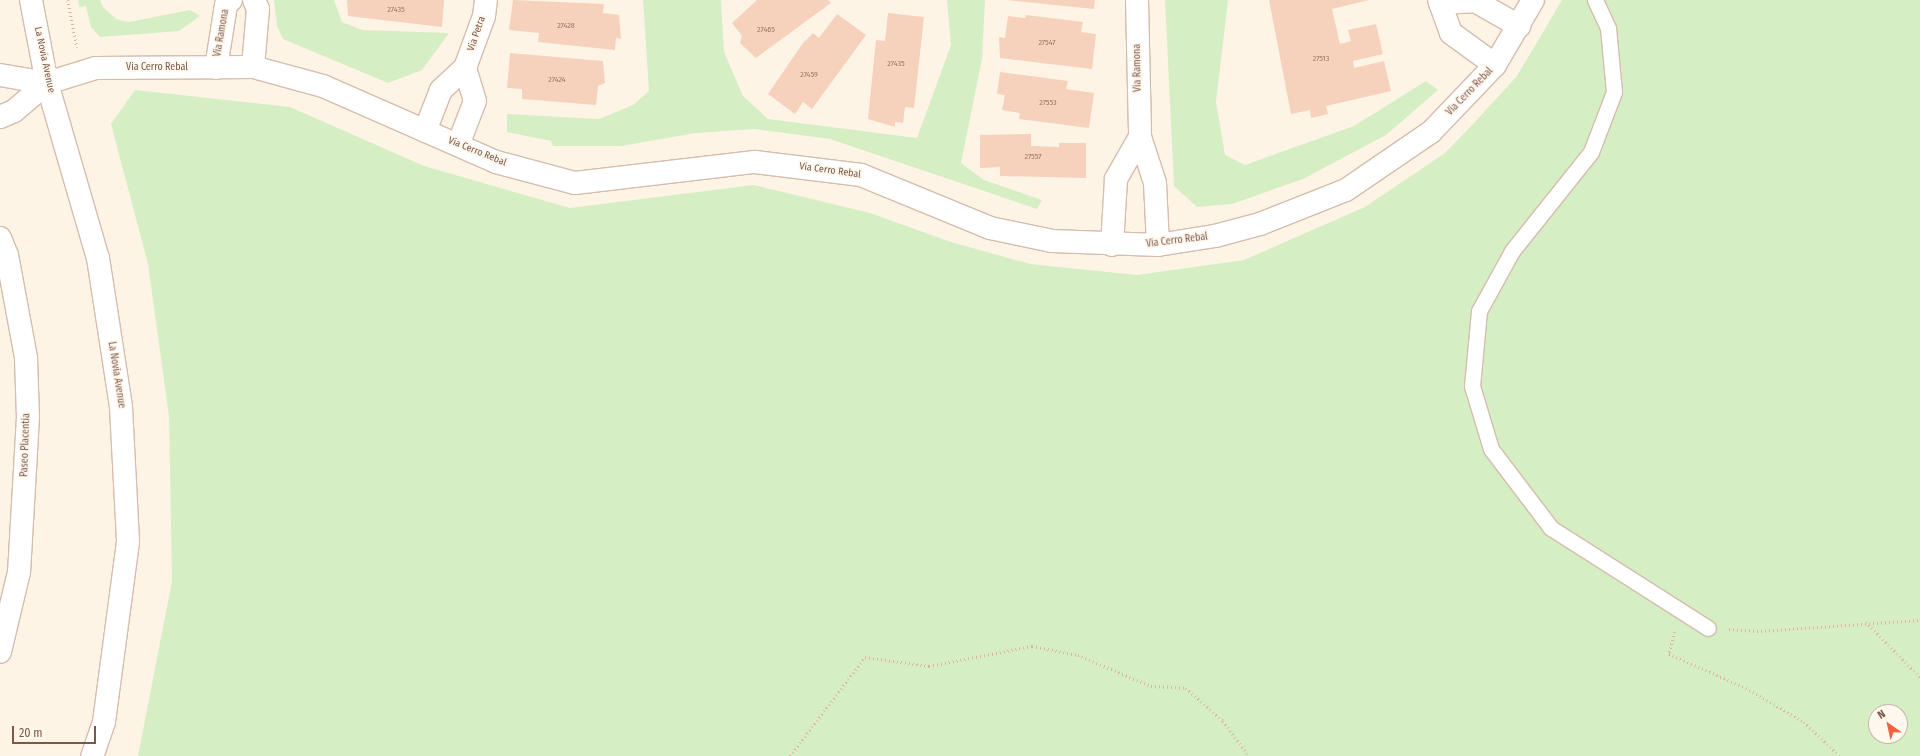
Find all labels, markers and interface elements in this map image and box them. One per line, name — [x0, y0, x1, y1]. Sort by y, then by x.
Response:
house number: 27435 — [387, 5, 405, 15]
street label: Via Ramona — [212, 8, 232, 58]
street label: Via Petra — [465, 15, 489, 53]
house number: 27428 — [557, 21, 575, 31]
house number: 27465 — [757, 25, 775, 35]
street label: La Novia Avenue — [31, 26, 57, 94]
house number: 27547 — [1038, 38, 1056, 48]
street label: Via Ramona — [1132, 44, 1144, 92]
house number: 27513 — [1313, 54, 1329, 64]
house number: 27435 — [887, 59, 905, 69]
street label: Via Cerro Rebal — [126, 62, 188, 74]
street label: Via Cerro Rebal — [1444, 66, 1496, 118]
house number: 27459 — [800, 70, 818, 80]
house number: 27424 — [548, 75, 566, 85]
house number: 27553 — [1039, 98, 1057, 108]
street label: Via Cerro Rebal — [446, 135, 508, 169]
house number: 27557 — [1025, 152, 1041, 162]
street label: Via Cerro Rebal — [799, 161, 861, 181]
street label: Via Cerro Rebal — [1146, 231, 1208, 251]
street label: La Novia Avenue — [105, 341, 127, 409]
street label: Paseo Placentia — [19, 413, 33, 477]
north arrow — [1868, 704, 1908, 744]
text: N — [1875, 707, 1888, 722]
scale bar — [14, 718, 98, 744]
text: 20 m — [19, 726, 43, 740]

